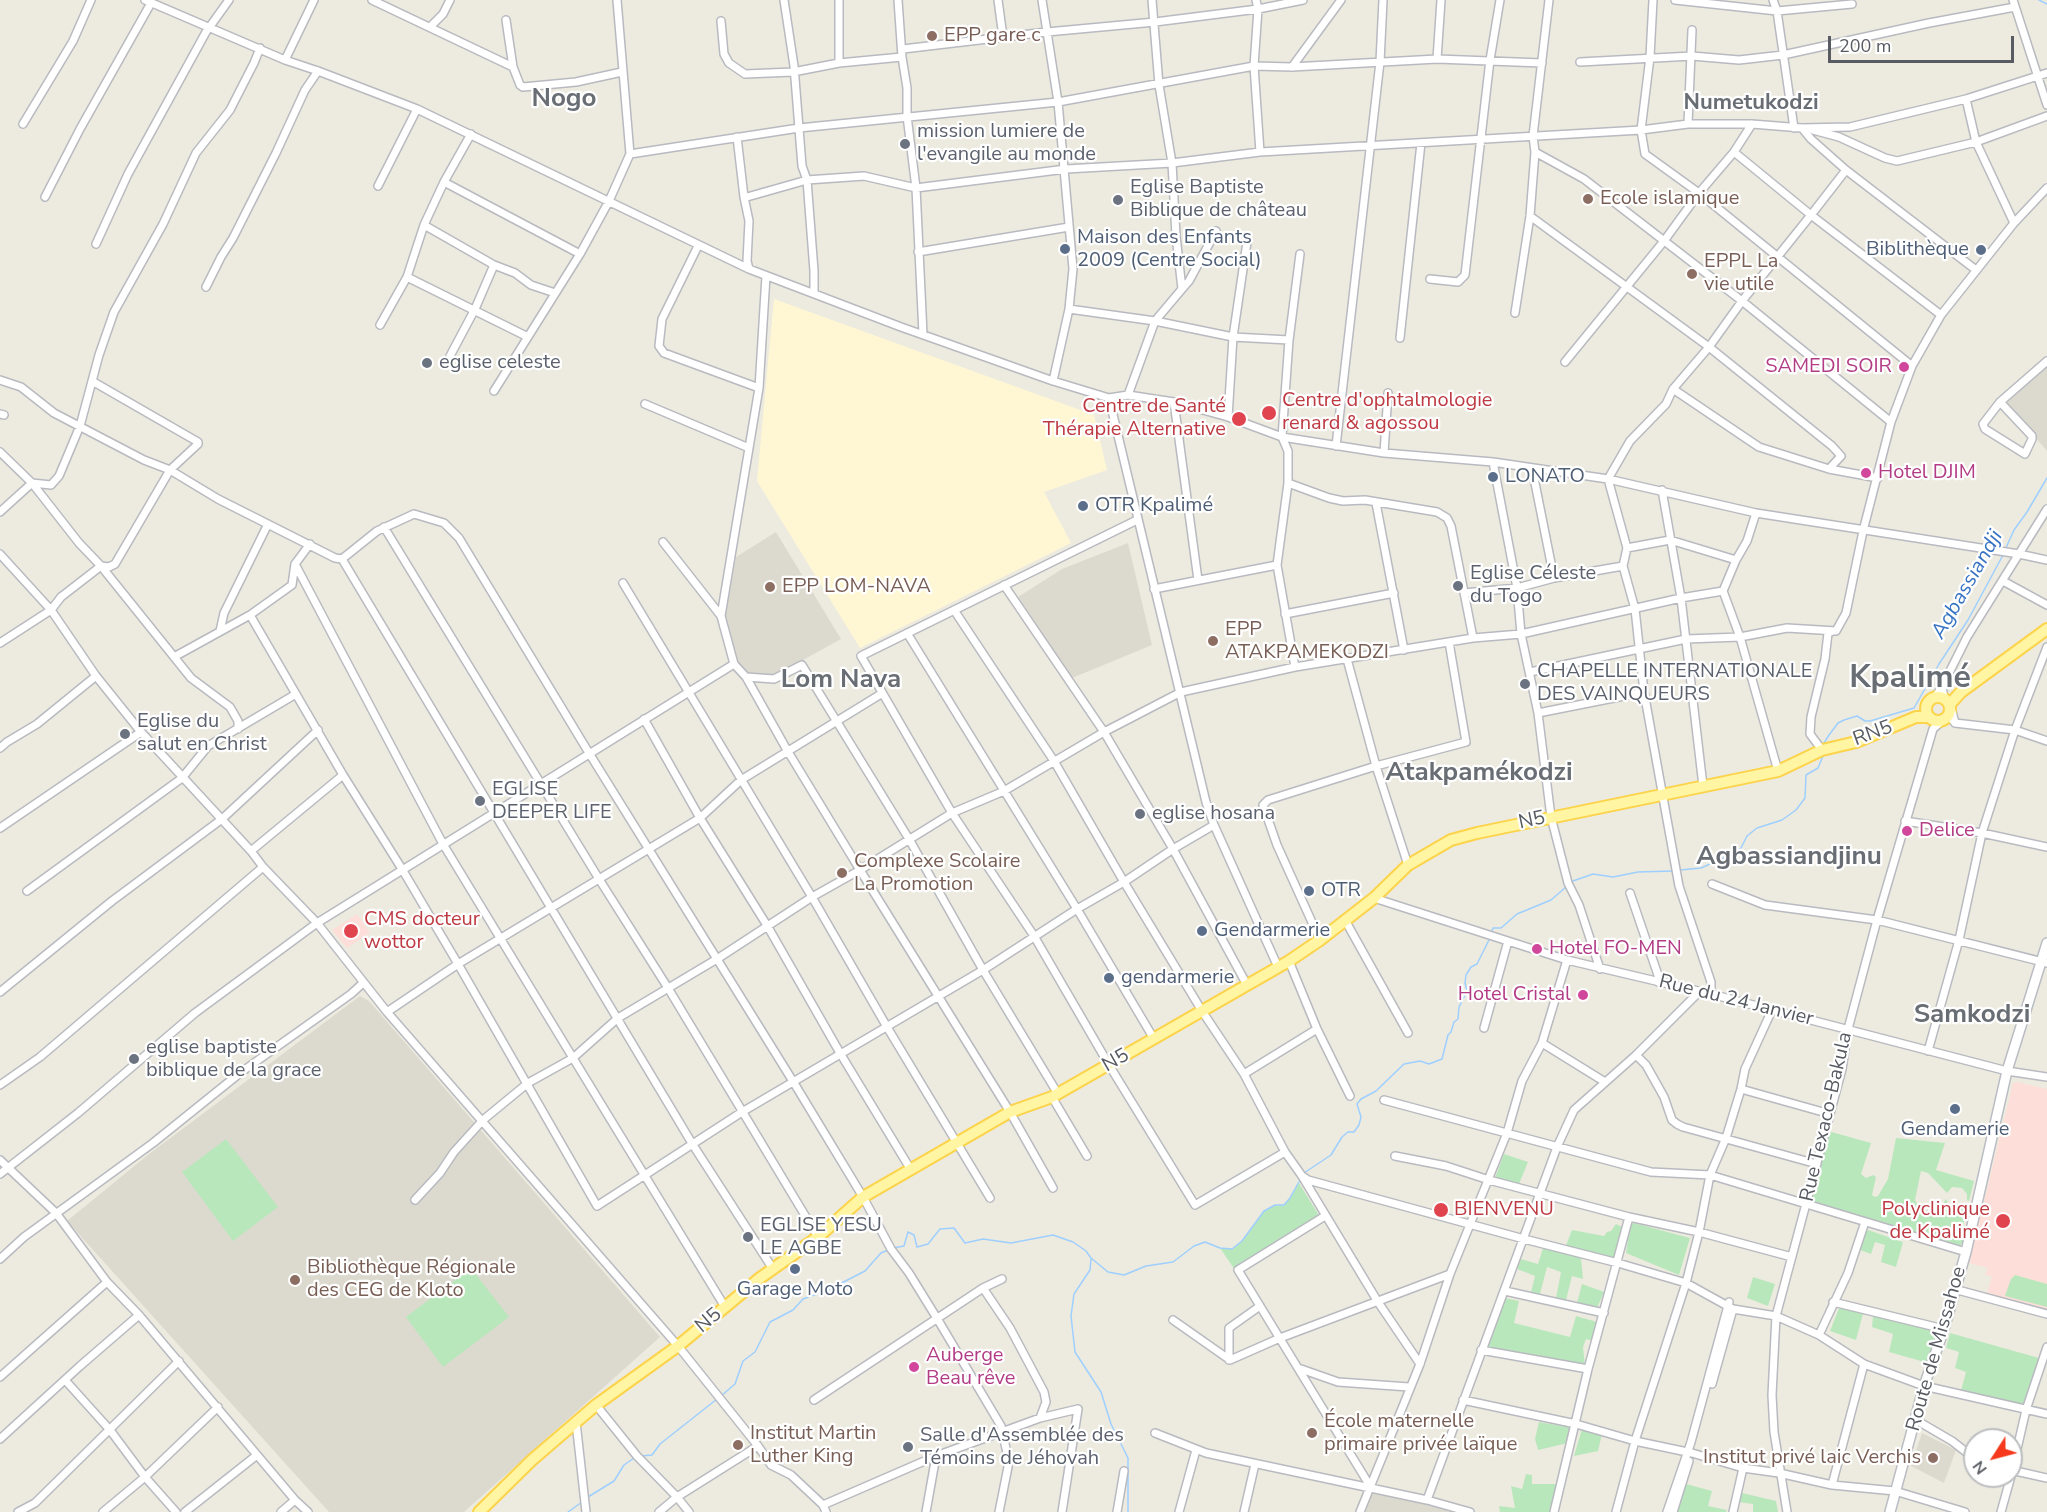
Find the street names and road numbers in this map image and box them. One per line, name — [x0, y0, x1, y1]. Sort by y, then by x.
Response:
street label: RN5 — [1850, 716, 1896, 752]
street label: N5 — [1516, 806, 1548, 836]
street label: Rue du 24 Janvier — [1656, 970, 1816, 1032]
street label: Rue Texaco-Bakula — [1796, 1030, 1858, 1204]
street label: N5 — [1098, 1044, 1134, 1078]
street label: Route de Missahoe — [1902, 1264, 1972, 1434]
street label: N5 — [691, 1303, 727, 1339]

